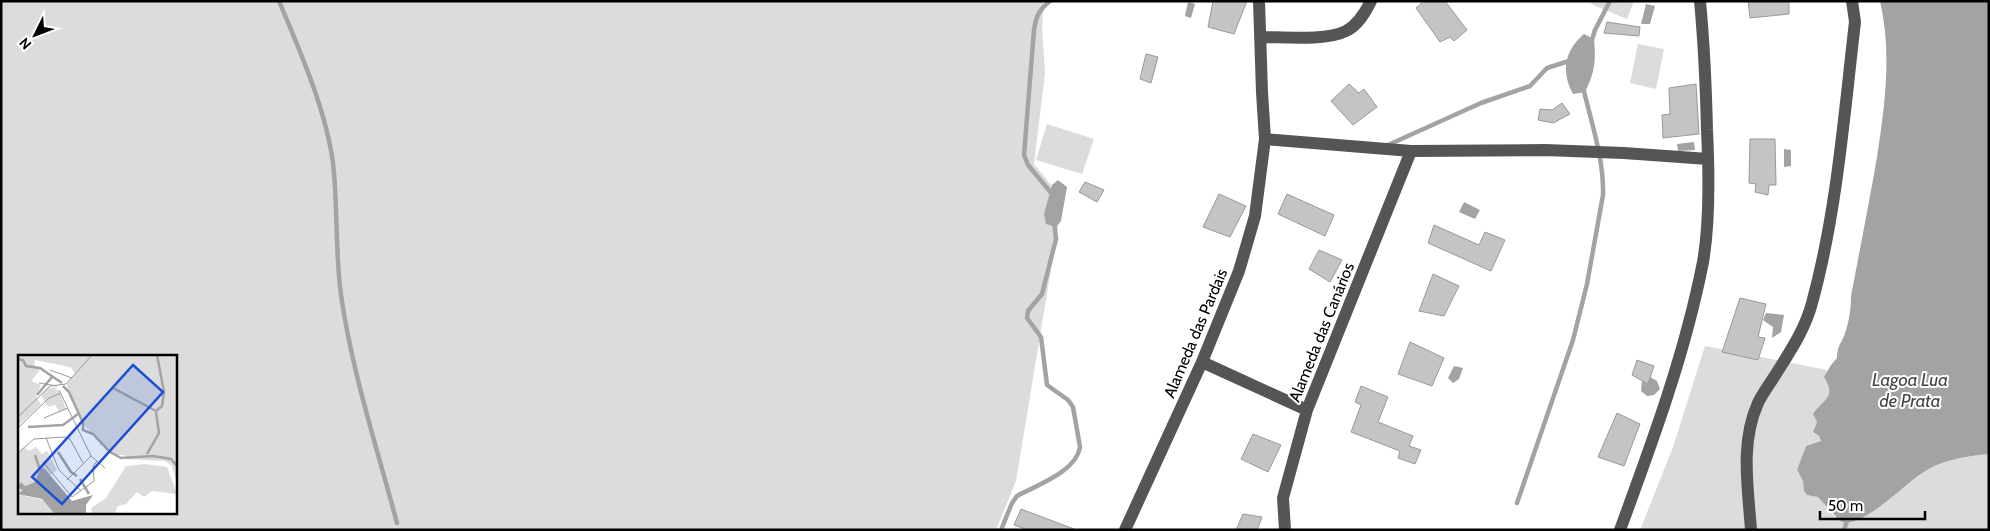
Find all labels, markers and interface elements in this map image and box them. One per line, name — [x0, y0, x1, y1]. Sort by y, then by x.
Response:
north arrow — [10, 10, 60, 60]
text: N — [15, 34, 35, 53]
street label: Alameda das Canários — [1285, 259, 1358, 405]
street label: Alameda das Pardais — [1160, 265, 1231, 401]
inset map — [18, 355, 176, 514]
water label: Lagoa Lua de Prata — [1872, 369, 1948, 412]
scale bar — [1820, 488, 1925, 520]
text: 50 m — [1828, 497, 1863, 515]

